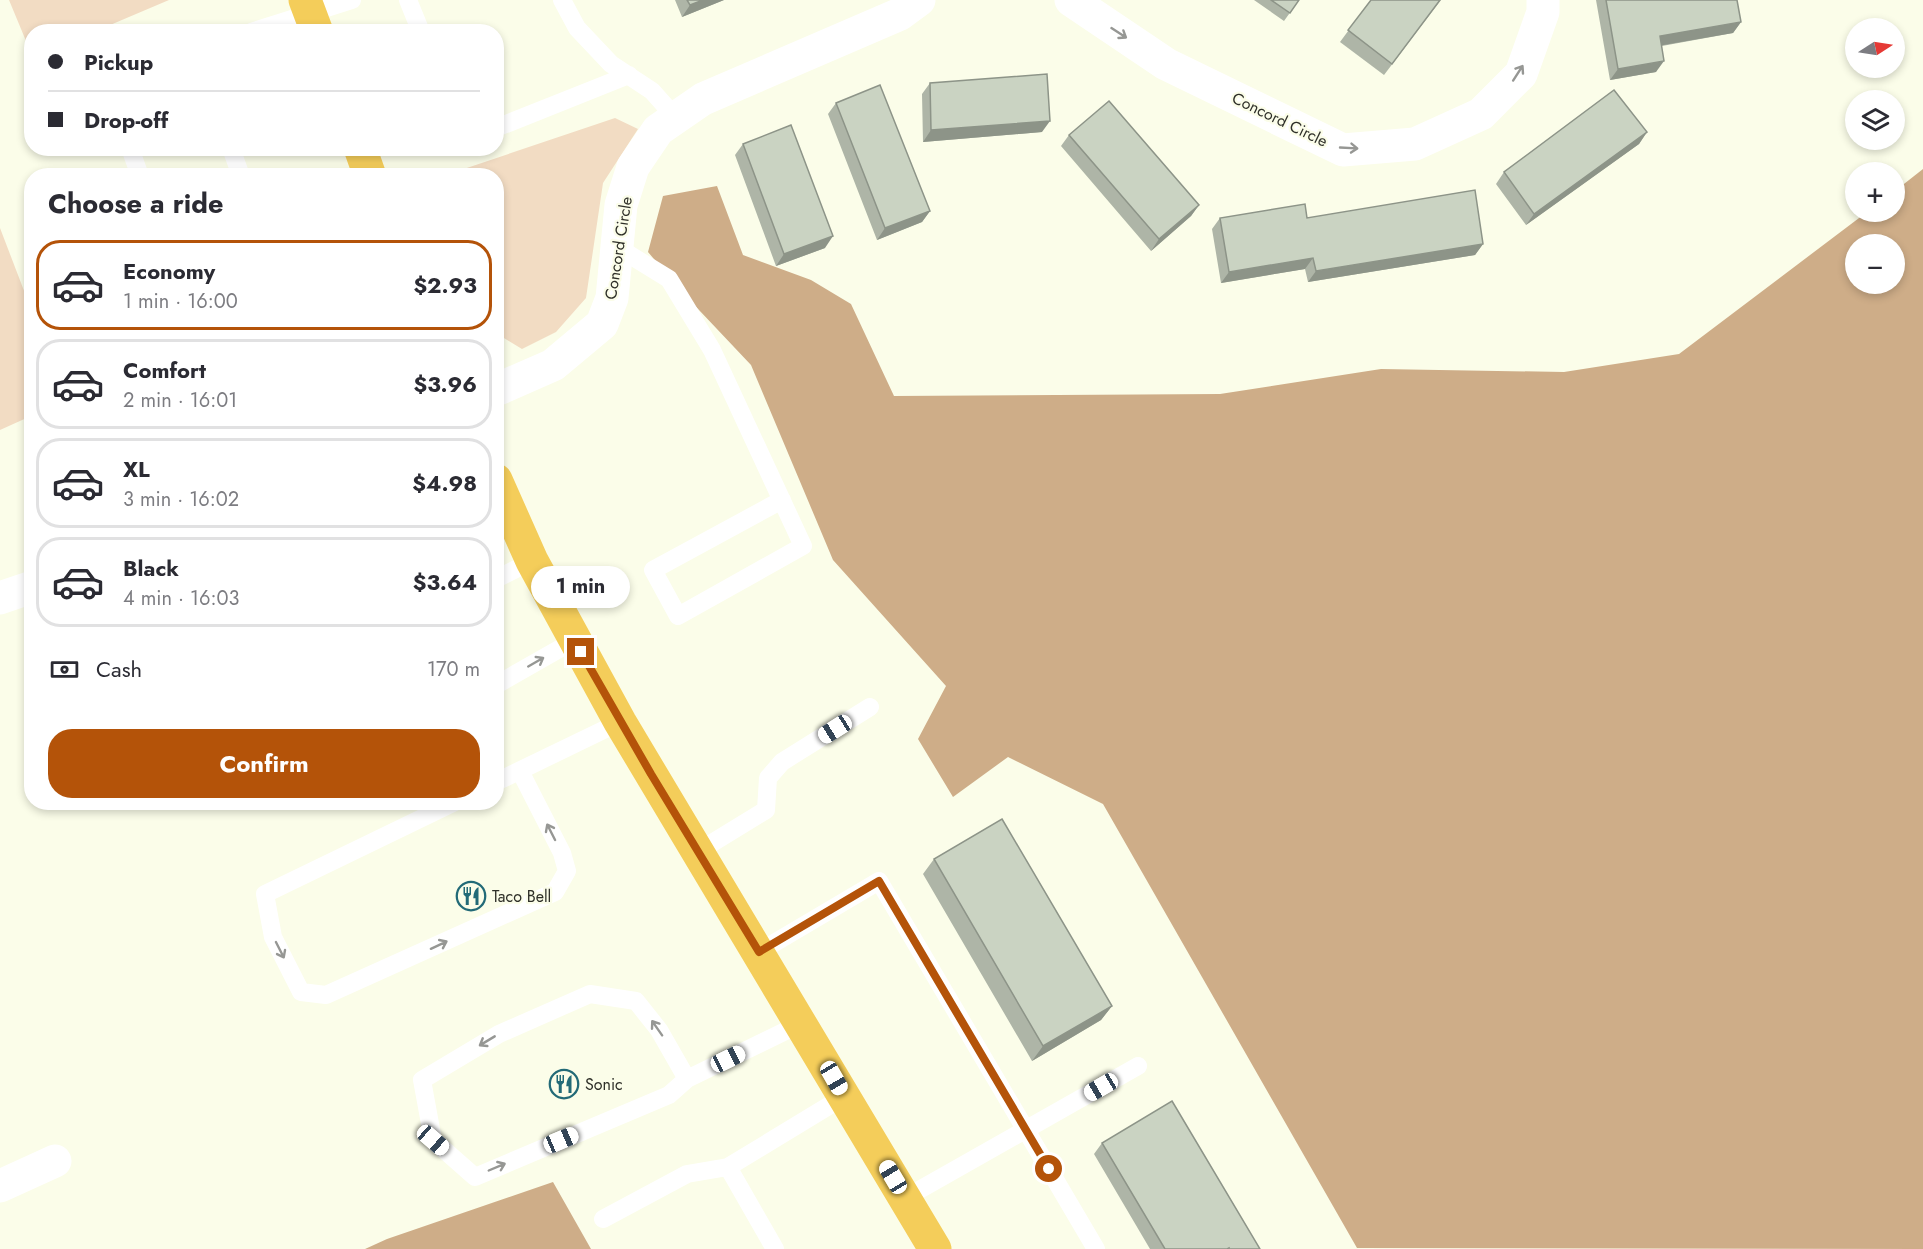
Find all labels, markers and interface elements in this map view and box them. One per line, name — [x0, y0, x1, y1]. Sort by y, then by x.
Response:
north arrow — [1845, 18, 1905, 78]
map controls — [1845, 18, 1905, 294]
one-way arrow — [1111, 27, 1127, 39]
text: Pickup — [84, 46, 153, 78]
one-way arrow — [1512, 65, 1525, 82]
street label: Concord Circle — [1228, 86, 1331, 153]
button: layers — [1845, 90, 1905, 150]
text: Drop-off — [84, 104, 168, 136]
one-way arrow — [1339, 142, 1358, 154]
button: + — [1845, 162, 1905, 222]
text: Choose a ride — [48, 184, 223, 223]
street label: Concord Circle — [599, 195, 638, 301]
button: − — [1845, 234, 1905, 294]
text: Economy — [123, 255, 215, 287]
icon: car — [51, 258, 105, 312]
text: $2.93 — [413, 269, 477, 301]
text: 1 min · 16:00 — [123, 287, 238, 316]
text: Comfort — [123, 354, 206, 386]
icon: car — [51, 357, 105, 411]
text: $3.96 — [413, 368, 477, 400]
text: 2 min · 16:01 — [123, 386, 237, 415]
text: XL — [123, 453, 150, 485]
icon: car — [51, 456, 105, 510]
text: $4.98 — [412, 467, 477, 499]
text: 3 min · 16:02 — [123, 485, 239, 514]
text: Black — [123, 552, 179, 584]
icon: car — [51, 555, 105, 609]
callout: 1 min — [532, 565, 630, 607]
text: $3.64 — [413, 566, 477, 598]
text: 1 min — [556, 572, 605, 601]
text: 4 min · 16:03 — [123, 584, 239, 613]
route end — [567, 638, 594, 665]
icon: cash — [48, 653, 81, 686]
text: Cash — [96, 653, 142, 685]
text: 170 m — [427, 655, 480, 684]
one-way arrow — [527, 656, 544, 668]
car — [815, 712, 855, 746]
button: Confirm — [48, 729, 480, 798]
one-way arrow — [545, 823, 556, 841]
restaurant icon: Taco Bell — [455, 880, 487, 912]
place label: Taco Bell — [492, 885, 551, 908]
one-way arrow — [429, 939, 447, 951]
one-way arrow — [274, 941, 286, 958]
one-way arrow — [651, 1021, 663, 1037]
one-way arrow — [479, 1036, 496, 1048]
car — [708, 1043, 748, 1075]
car — [817, 1058, 851, 1098]
restaurant icon: Sonic — [548, 1068, 580, 1100]
car — [1081, 1070, 1121, 1104]
place label: Sonic — [585, 1073, 623, 1096]
car — [414, 1121, 452, 1159]
car — [541, 1125, 581, 1155]
route start — [1035, 1155, 1062, 1182]
car — [876, 1157, 910, 1197]
one-way arrow — [487, 1161, 506, 1172]

